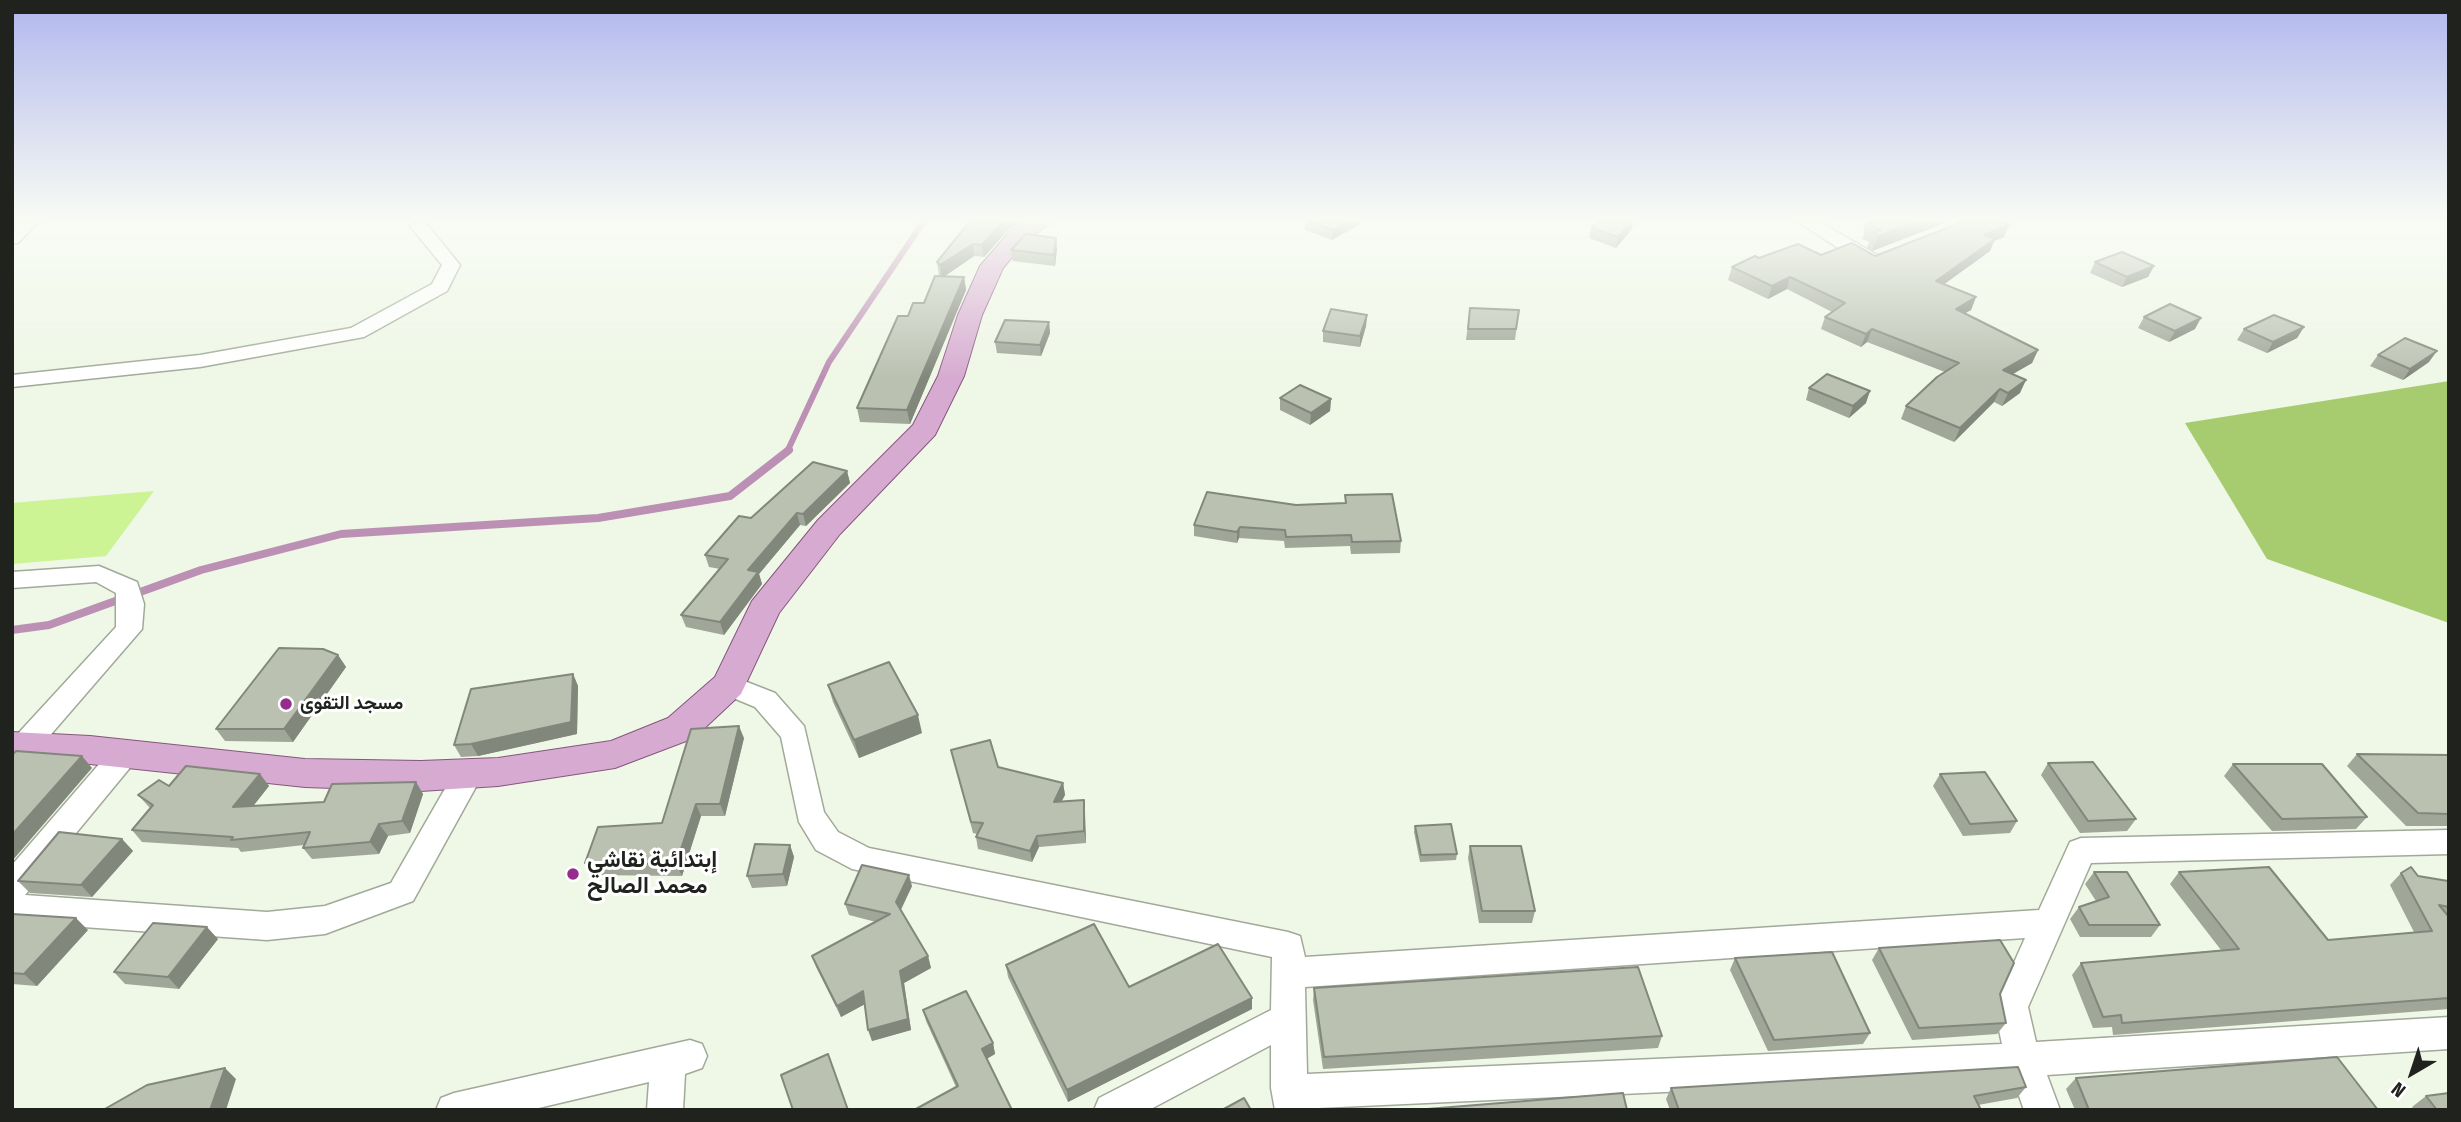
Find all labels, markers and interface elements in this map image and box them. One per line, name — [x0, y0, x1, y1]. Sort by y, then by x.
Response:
place label: مسجد التقوى — [300, 693, 403, 715]
marker: مسجد التقوى — [278, 696, 294, 712]
place label: إبتدائية نقاشي محمد الصالح — [587, 847, 717, 901]
marker: إبتدائية نقاشي محمد الصالح — [565, 866, 581, 882]
north arrow — [2377, 1038, 2447, 1108]
text: N — [2387, 1077, 2410, 1102]

